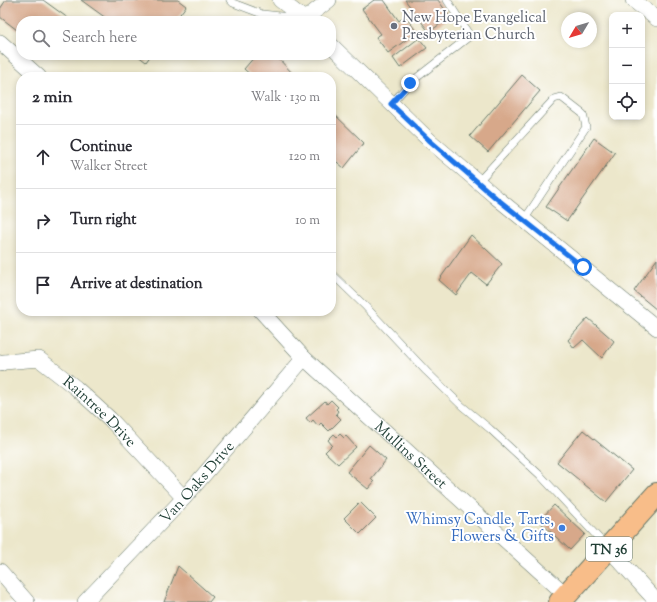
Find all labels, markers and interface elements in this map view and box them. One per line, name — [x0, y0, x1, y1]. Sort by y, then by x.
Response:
place label: New Hope Evangelical Presbyterian Church — [402, 8, 546, 46]
north arrow — [561, 12, 597, 48]
map controls — [609, 12, 645, 120]
button: + — [609, 12, 645, 48]
search box — [16, 16, 336, 60]
marker: New Hope Evangelical Presbyterian Church — [389, 21, 399, 31]
icon: search — [30, 27, 52, 49]
text: Search here — [62, 28, 137, 49]
button: − — [609, 48, 645, 84]
route end — [401, 74, 419, 92]
button: locate — [609, 84, 645, 120]
text: 2 min — [32, 86, 73, 110]
text: Walk · 130 m — [251, 89, 320, 107]
text: Continue — [70, 137, 132, 158]
icon: ahead — [32, 146, 54, 168]
text: 120 m — [289, 148, 320, 166]
text: Walker Street — [70, 158, 148, 176]
icon: right — [32, 210, 54, 232]
text: Turn right — [70, 210, 136, 231]
text: 10 m — [295, 212, 320, 230]
route start — [574, 258, 592, 276]
icon: arrive — [32, 274, 54, 296]
text: Arrive at destination — [70, 274, 203, 295]
street label: Raintree Drive — [58, 372, 140, 453]
street label: Mullins Street — [369, 417, 451, 494]
street label: Van Oaks Drive — [156, 437, 240, 529]
place label: Whimsy Candle, Tarts, Flowers & Gifts — [405, 510, 554, 548]
marker: Whimsy Candle, Tarts, Flowers & Gifts — [557, 523, 567, 533]
road number: TN 36 — [586, 537, 632, 561]

